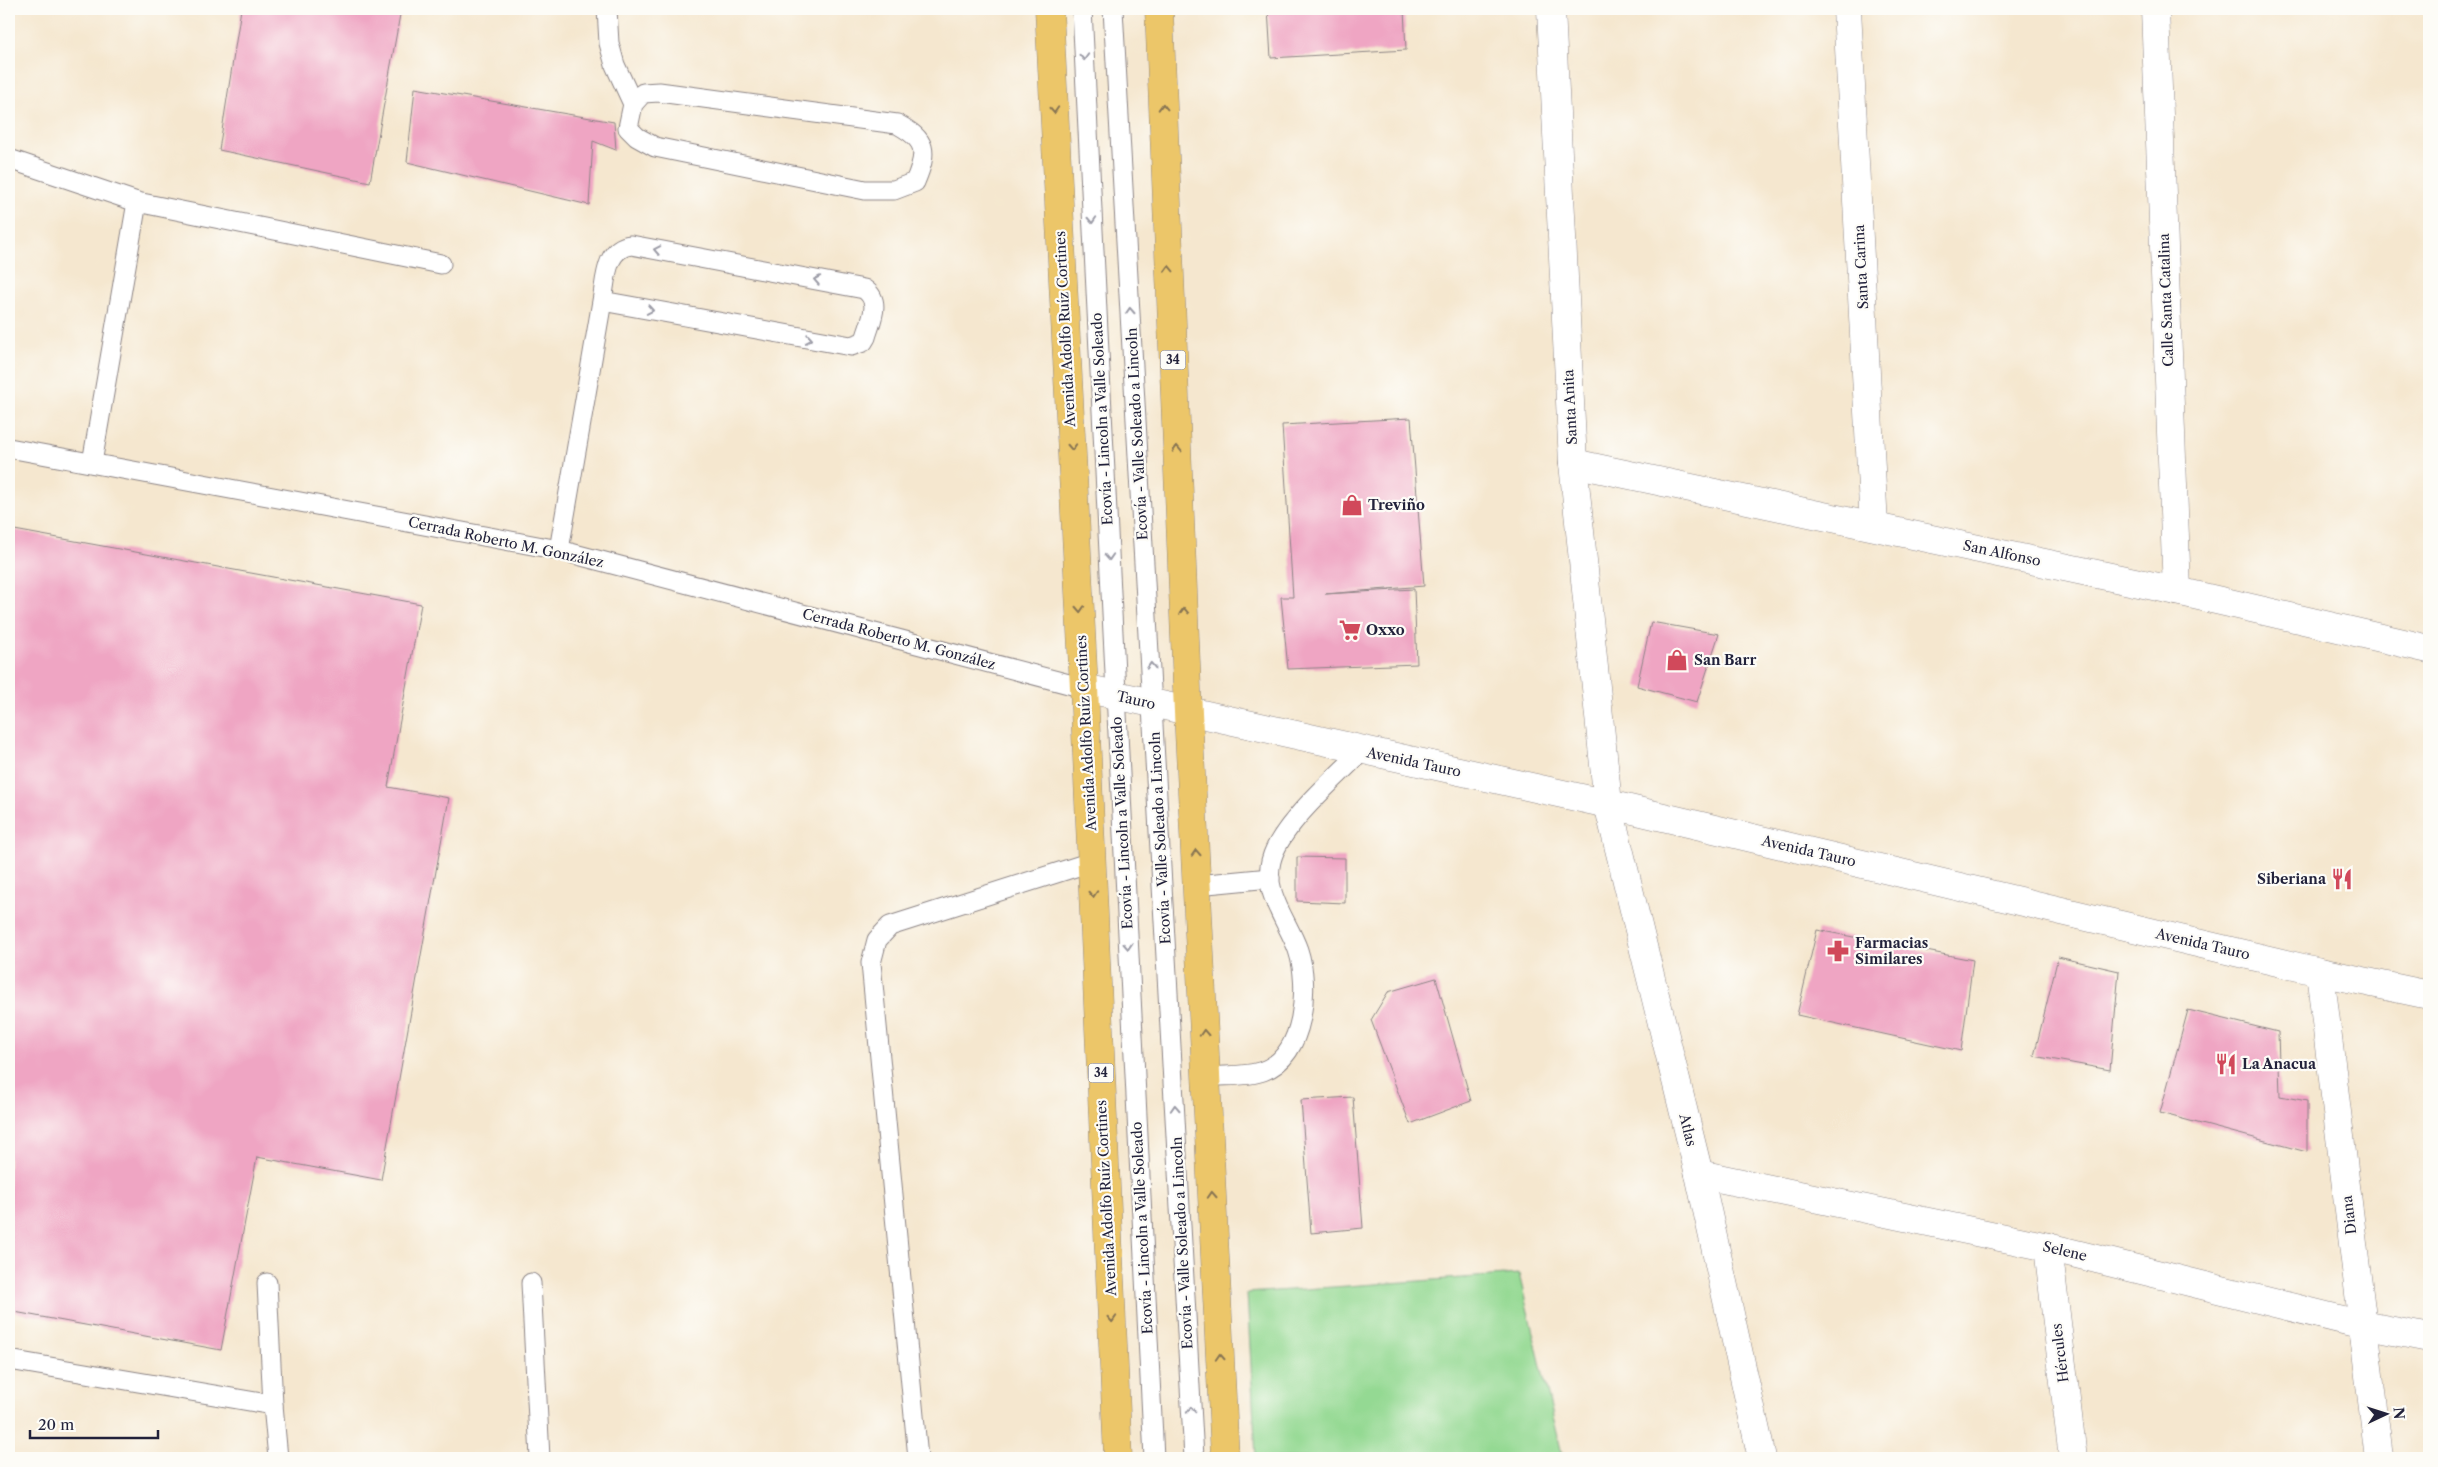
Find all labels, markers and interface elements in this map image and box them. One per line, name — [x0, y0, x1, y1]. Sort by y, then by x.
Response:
one-way arrow — [1079, 54, 1089, 62]
one-way arrow — [1157, 102, 1168, 110]
one-way arrow — [1048, 106, 1059, 114]
one-way arrow — [1087, 216, 1098, 224]
street label: Santa Carina — [1850, 224, 1872, 310]
street label: Avenida Adolfo Ruíz Cortines — [1051, 231, 1079, 428]
street label: Calle Santa Catalina — [2155, 232, 2177, 367]
one-way arrow — [653, 245, 661, 255]
one-way arrow — [1164, 265, 1175, 273]
one-way arrow — [812, 275, 821, 286]
one-way arrow — [645, 304, 654, 314]
one-way arrow — [1125, 307, 1136, 315]
street label: Ecovía - Lincoln a Valle Soleado — [1087, 312, 1117, 526]
street label: Ecovía - Valle Soleado a Lincoln — [1122, 327, 1152, 541]
one-way arrow — [805, 333, 814, 343]
road number: 34 — [1160, 350, 1186, 370]
street label: Santa Anita — [1559, 368, 1581, 445]
one-way arrow — [1066, 443, 1077, 451]
one-way arrow — [1172, 444, 1182, 452]
shop icon: Treviño — [1339, 492, 1365, 518]
place label: Treviño — [1368, 496, 1425, 514]
street label: Cerrada Roberto M. González — [407, 512, 605, 572]
street label: San Alfonso — [1961, 536, 2043, 570]
one-way arrow — [1103, 553, 1114, 561]
street label: Cerrada Roberto M. González — [800, 605, 998, 673]
one-way arrow — [1075, 605, 1086, 613]
one-way arrow — [1179, 607, 1189, 614]
supermarket icon: Oxxo — [1337, 617, 1363, 643]
place label: Oxxo — [1366, 621, 1405, 639]
street label: Avenida Adolfo Ruíz Cortines — [1072, 635, 1100, 832]
shop icon: San Barr — [1664, 647, 1690, 673]
place label: San Barr — [1694, 651, 1756, 669]
one-way arrow — [1145, 661, 1156, 669]
street label: Tauro — [1115, 687, 1157, 713]
street label: Ecovía - Lincoln a Valle Soleado — [1107, 716, 1137, 930]
street label: Ecovía - Valle Soleado a Lincoln — [1145, 731, 1175, 945]
street label: Avenida Tauro — [1364, 743, 1463, 781]
street label: Avenida Tauro — [1759, 831, 1858, 871]
one-way arrow — [1190, 848, 1201, 856]
restaurant icon: Siberiana — [2329, 866, 2355, 892]
place label: Siberiana — [2257, 870, 2327, 888]
one-way arrow — [1087, 891, 1098, 899]
street label: Avenida Tauro — [2153, 924, 2252, 964]
place label: Farmacias Similares — [1855, 934, 1928, 968]
pharmacy icon: Farmacias Similares — [1825, 938, 1851, 964]
one-way arrow — [1123, 943, 1134, 951]
one-way arrow — [1199, 1028, 1210, 1036]
restaurant icon: La Anacua — [2213, 1051, 2239, 1077]
place label: La Anacua — [2242, 1055, 2317, 1073]
road number: 34 — [1088, 1064, 1114, 1082]
street label: Avenida Adolfo Ruíz Cortines — [1092, 1100, 1120, 1297]
one-way arrow — [1169, 1103, 1180, 1111]
street label: Atlas — [1675, 1111, 1701, 1148]
street label: Ecovía - Lincoln a Valle Soleado — [1127, 1121, 1157, 1335]
street label: Ecovía - Valle Soleado a Lincoln — [1167, 1136, 1197, 1350]
one-way arrow — [1207, 1191, 1218, 1199]
street label: Diana — [2338, 1194, 2360, 1236]
street label: Selene — [2041, 1237, 2089, 1265]
one-way arrow — [1106, 1315, 1117, 1323]
street label: Hércules — [2047, 1322, 2073, 1384]
one-way arrow — [1215, 1353, 1226, 1361]
north arrow — [2360, 1390, 2410, 1440]
one-way arrow — [1186, 1405, 1197, 1413]
text: N — [2390, 1406, 2408, 1420]
scale bar — [30, 1407, 158, 1439]
text: 20 m — [38, 1415, 74, 1434]

